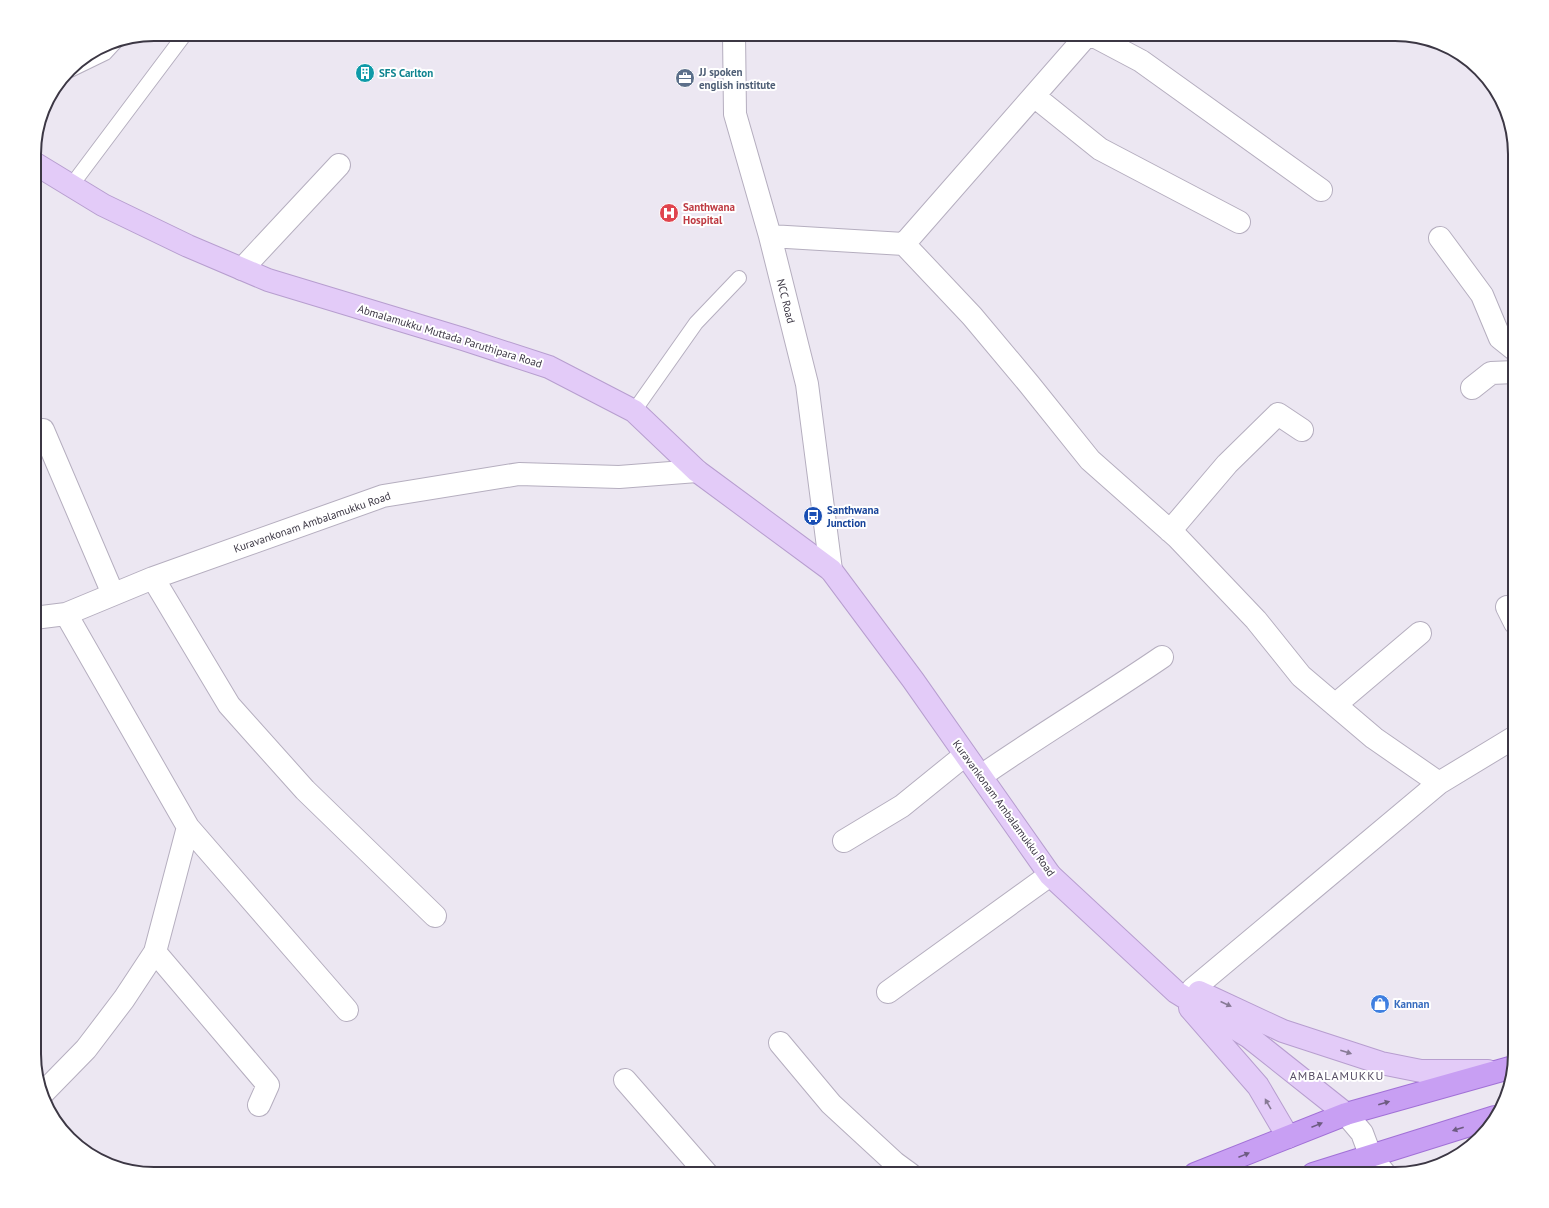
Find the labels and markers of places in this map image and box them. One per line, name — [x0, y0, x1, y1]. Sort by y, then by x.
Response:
building icon: SFS Carlton — [354, 62, 376, 84]
place label: JJ spoken english institute — [698, 65, 776, 92]
place label: SFS Carlton — [379, 66, 433, 80]
office icon: JJ spoken english institute — [674, 67, 696, 89]
place label: Santhwana Hospital — [683, 200, 735, 227]
hospital icon: Santhwana Hospital — [658, 202, 680, 224]
place label: Santhwana Junction — [826, 503, 879, 530]
bus stop icon: Santhwana Junction — [802, 505, 824, 527]
shop icon: Kannan — [1369, 993, 1391, 1015]
place label: Kannan — [1394, 997, 1430, 1011]

